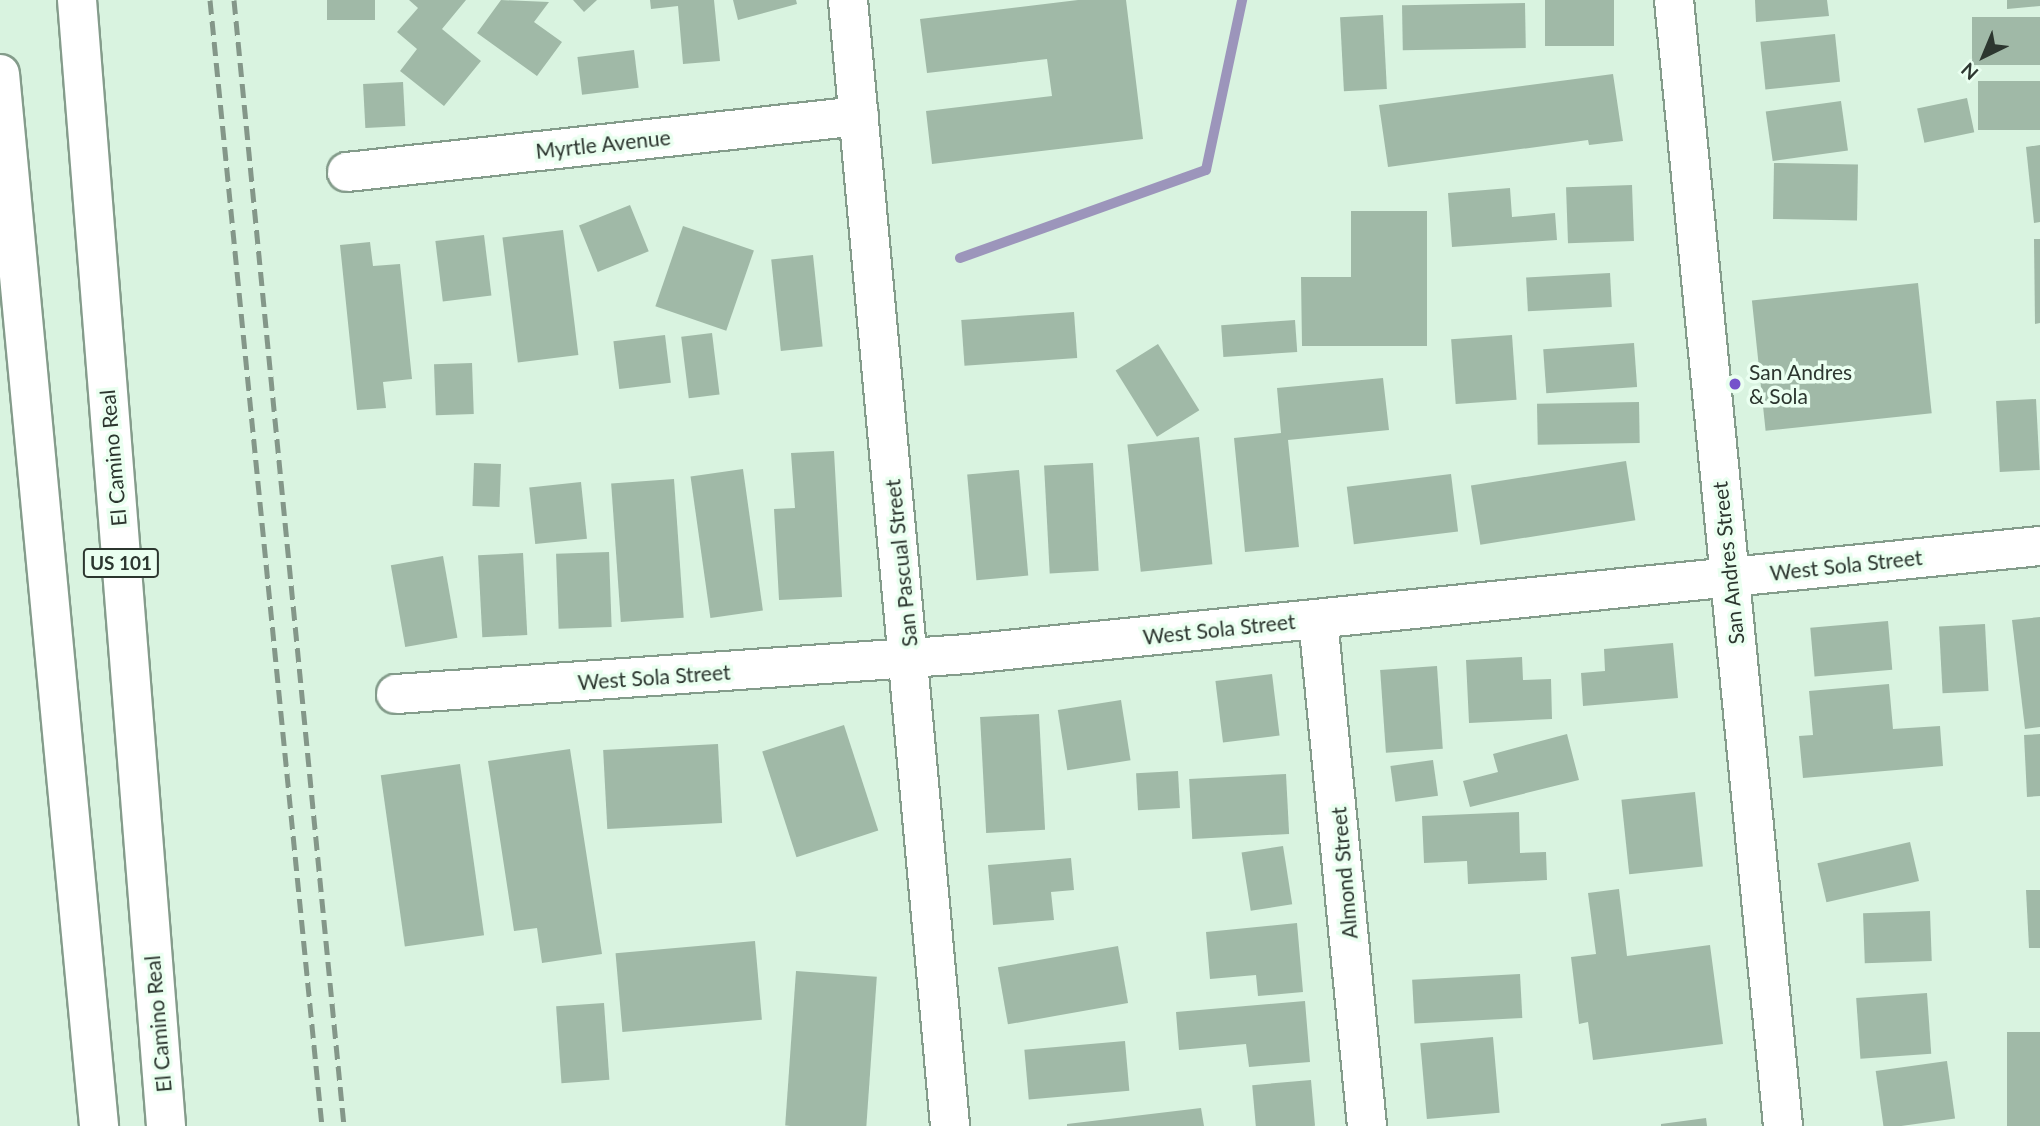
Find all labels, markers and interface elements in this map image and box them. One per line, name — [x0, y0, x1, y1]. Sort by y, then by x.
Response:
north arrow — [1949, 21, 2019, 91]
text: N — [1956, 58, 1983, 85]
street label: Myrtle Avenue — [534, 124, 672, 164]
place label: San Andres & Sola — [1749, 359, 1853, 409]
marker: San Andres & Sola — [1727, 376, 1743, 392]
street label: El Camino Real — [94, 389, 132, 527]
street label: San Pascual Street — [880, 478, 922, 648]
street label: San Andres Street — [1707, 480, 1749, 646]
street label: West Sola Street — [1769, 544, 1923, 586]
road number: US 101 — [82, 548, 160, 578]
street label: West Sola Street — [1142, 608, 1296, 650]
street label: West Sola Street — [577, 659, 731, 695]
street label: Almond Street — [1326, 806, 1362, 940]
street label: El Camino Real — [139, 955, 177, 1093]

